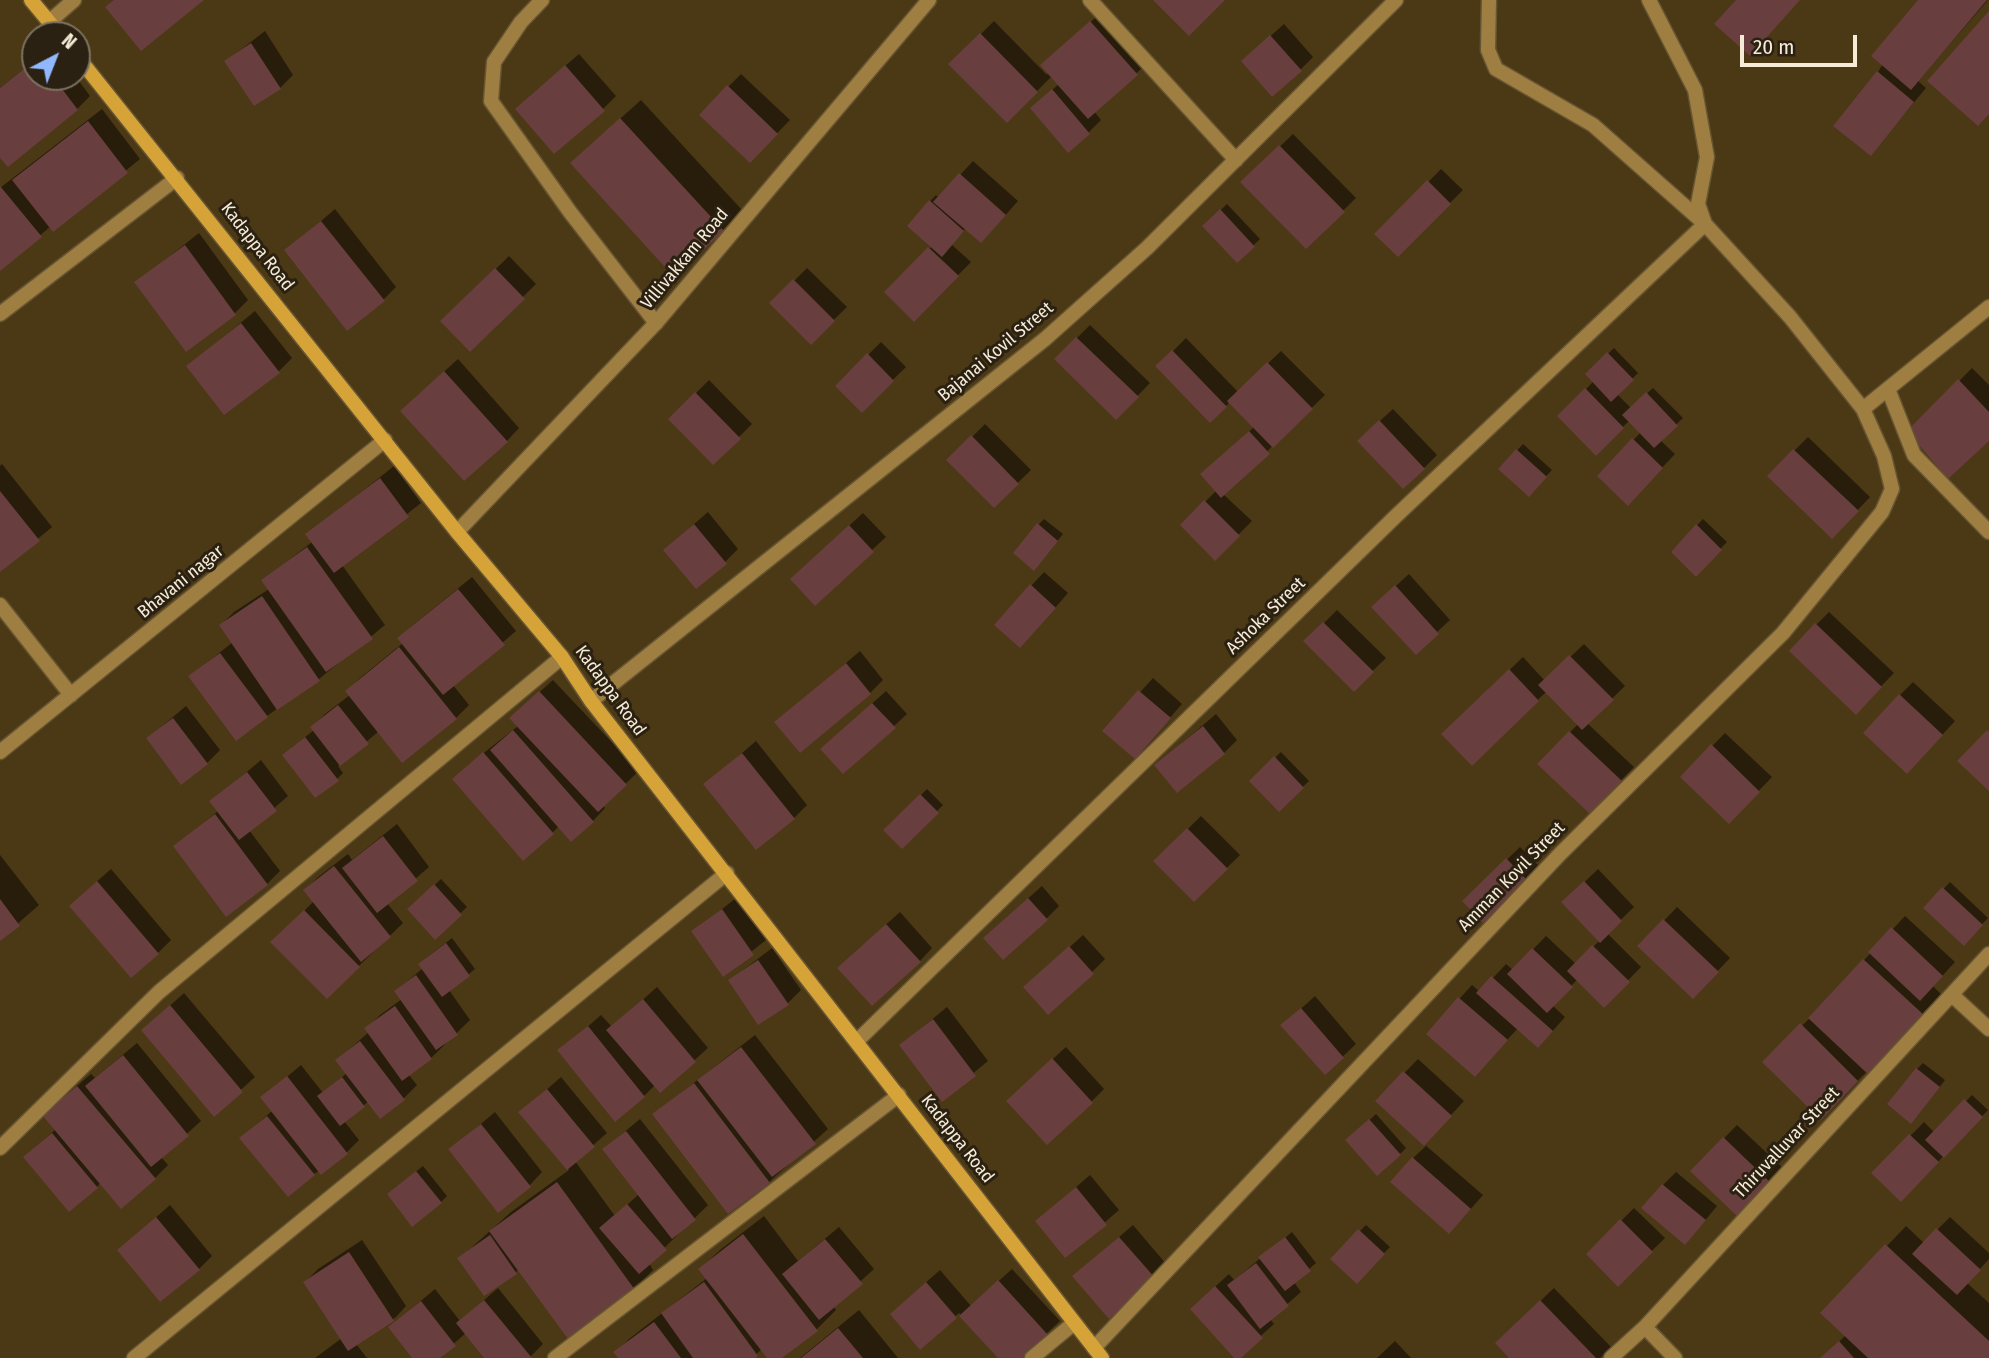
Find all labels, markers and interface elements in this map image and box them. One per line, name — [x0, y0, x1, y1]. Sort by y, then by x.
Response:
north arrow — [21, 21, 91, 91]
scale bar — [1744, 21, 1861, 65]
text: N — [57, 29, 81, 54]
text: 20 m — [1753, 34, 1794, 60]
street label: Kadappa Road — [216, 199, 298, 295]
street label: Villivakkam Road — [637, 204, 733, 314]
street label: Bajanai Kovil Street — [934, 298, 1058, 406]
street label: Bhavani nagar — [134, 541, 228, 623]
street label: Ashoka Street — [1222, 573, 1310, 659]
street label: Kadappa Road — [570, 642, 650, 740]
street label: Amman Kovil Street — [1454, 818, 1570, 936]
street label: Thiruvalluvar Street — [1730, 1083, 1844, 1203]
street label: Kadappa Road — [916, 1091, 998, 1187]

